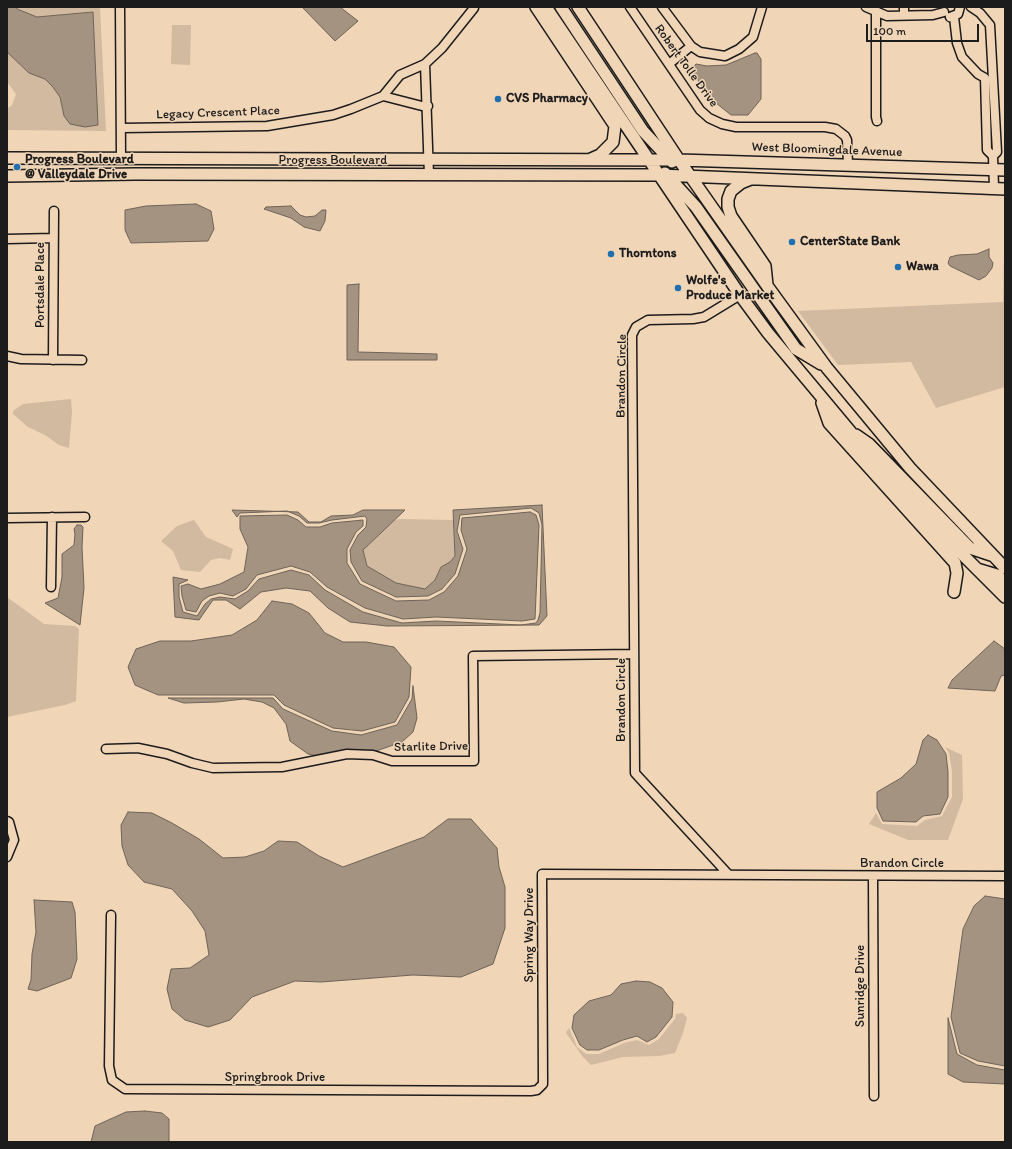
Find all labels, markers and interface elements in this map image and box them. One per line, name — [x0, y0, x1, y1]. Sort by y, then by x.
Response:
scale bar — [868, 16, 981, 42]
street label: Robert Tolle Drive — [651, 22, 721, 110]
text: 100 m — [873, 24, 906, 38]
place label: CVS Pharmacy — [506, 91, 588, 107]
marker: CVS Pharmacy — [493, 94, 503, 104]
street label: Legacy Crescent Place — [156, 103, 280, 123]
street label: West Bloomingdale Avenue — [751, 140, 903, 160]
place label: Progress Boulevard @ Valleydale Drive — [25, 152, 134, 183]
street label: Progress Boulevard — [279, 153, 387, 169]
marker: Progress Boulevard @ Valleydale Drive — [12, 162, 22, 172]
place label: CenterState Bank — [800, 234, 900, 250]
marker: CenterState Bank — [787, 237, 797, 247]
street label: Portsdale Place — [33, 242, 49, 328]
place label: Thorntons — [619, 246, 676, 262]
marker: Thorntons — [606, 249, 616, 259]
place label: Wawa — [906, 259, 939, 275]
marker: Wawa — [893, 262, 903, 272]
place label: Wolfe's Produce Market — [686, 273, 774, 304]
marker: Wolfe's Produce Market — [673, 283, 683, 293]
street label: Brandon Circle — [613, 334, 631, 418]
street label: Brandon Circle — [614, 658, 630, 742]
street label: Starlite Drive — [394, 739, 468, 755]
street label: Brandon Circle — [860, 856, 944, 872]
street label: Spring Way Drive — [522, 888, 538, 982]
street label: Sunridge Drive — [853, 945, 869, 1027]
street label: Springbrook Drive — [225, 1070, 325, 1086]

